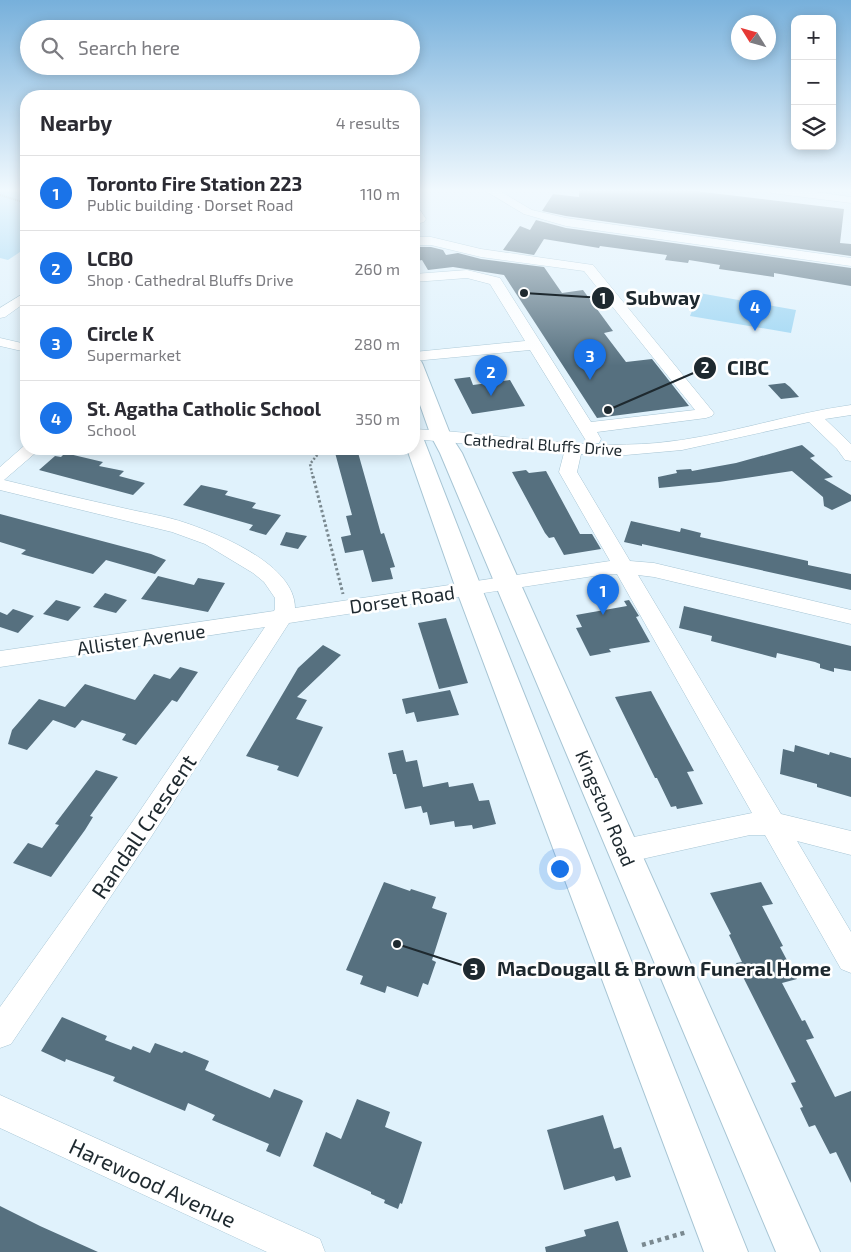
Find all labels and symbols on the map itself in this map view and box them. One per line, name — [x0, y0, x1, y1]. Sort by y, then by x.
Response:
north arrow — [731, 15, 776, 60]
callout: Subway — [591, 281, 711, 316]
text: Subway — [626, 285, 701, 310]
text: 1 — [600, 289, 606, 307]
pin: 4 — [739, 290, 771, 331]
pin: 3 — [574, 339, 606, 380]
callout: CIBC — [692, 351, 780, 386]
pin: 2 — [475, 355, 507, 396]
text: CIBC — [727, 355, 769, 379]
text: 2 — [701, 358, 710, 376]
street label: Cathedral Bluffs Drive — [463, 429, 623, 459]
pin: 1 — [587, 574, 619, 615]
street label: Dorset Road — [348, 580, 456, 618]
street label: Allister Avenue — [75, 619, 207, 659]
street label: Kingston Road — [571, 746, 641, 870]
street label: Randall Crescent — [85, 749, 201, 903]
your location — [547, 856, 573, 882]
callout: MacDougall & Brown Funeral Home — [462, 952, 842, 987]
text: MacDougall & Brown Funeral Home — [497, 956, 831, 980]
text: 3 — [470, 960, 478, 978]
street label: Harewood Avenue — [66, 1132, 240, 1232]

